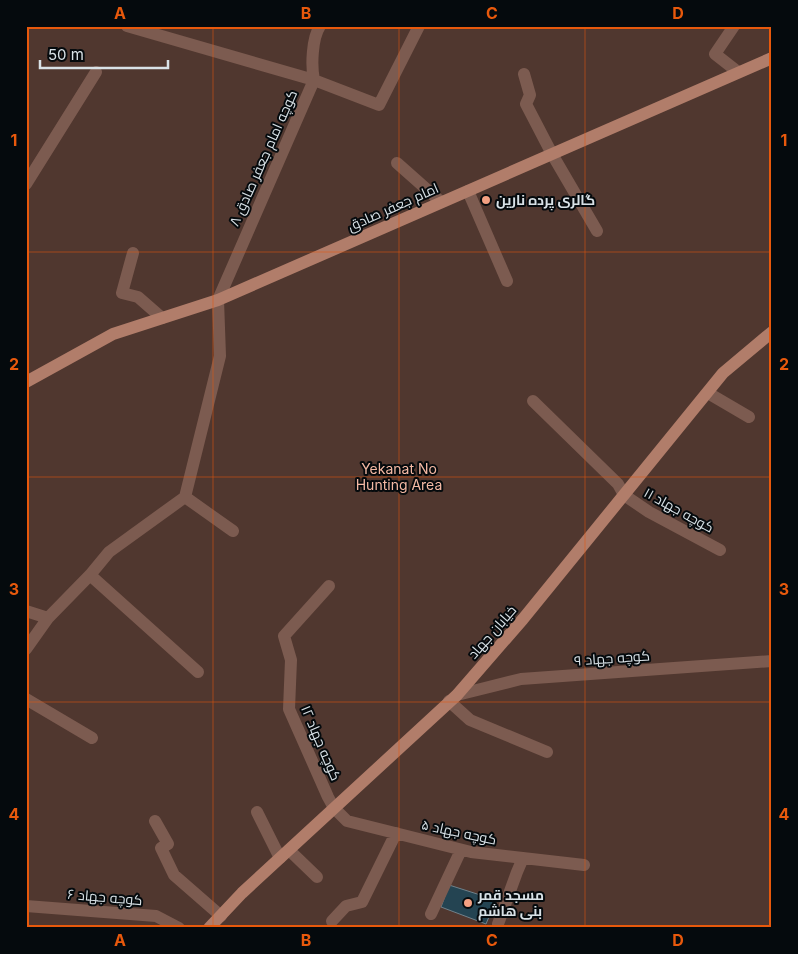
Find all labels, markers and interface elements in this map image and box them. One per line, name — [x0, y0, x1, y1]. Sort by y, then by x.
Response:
text: A — [114, 3, 126, 23]
text: B — [301, 3, 311, 23]
text: C — [486, 3, 498, 23]
text: D — [672, 3, 684, 23]
scale bar — [40, 38, 168, 70]
text: 50 m — [48, 45, 84, 64]
street label: کوچه امام جعفر صادق ۸ — [225, 87, 302, 229]
text: 1 — [11, 130, 17, 150]
text: 1 — [781, 130, 787, 150]
street label: امام جعفر صادق — [345, 179, 442, 236]
place label: گالری پرده نارین — [496, 191, 595, 211]
marker: گالری پرده نارین — [480, 194, 492, 206]
text: 2 — [9, 354, 19, 374]
text: 2 — [779, 354, 789, 374]
park label: Yekanat No Hunting Area — [356, 460, 442, 493]
street label: کوچه جهاد ۱۱ — [640, 483, 717, 537]
text: 3 — [9, 579, 19, 599]
text: 3 — [779, 579, 789, 599]
street label: خیابان جهاد — [464, 602, 519, 662]
street label: کوچه جهاد ۹ — [574, 646, 650, 671]
street label: کوچه جهاد ۱۲ — [296, 703, 345, 784]
text: 4 — [9, 804, 20, 824]
text: 4 — [779, 804, 790, 824]
street label: کوچه جهاد ۵ — [420, 815, 498, 850]
street label: کوچه جهاد ۶ — [67, 885, 143, 910]
place label: مسجد قمر بنی هاشم — [477, 886, 544, 921]
marker: مسجد قمر بنی هاشم — [462, 897, 474, 909]
text: A — [114, 930, 126, 950]
text: B — [301, 930, 311, 950]
text: C — [486, 930, 498, 950]
text: D — [672, 930, 684, 950]

